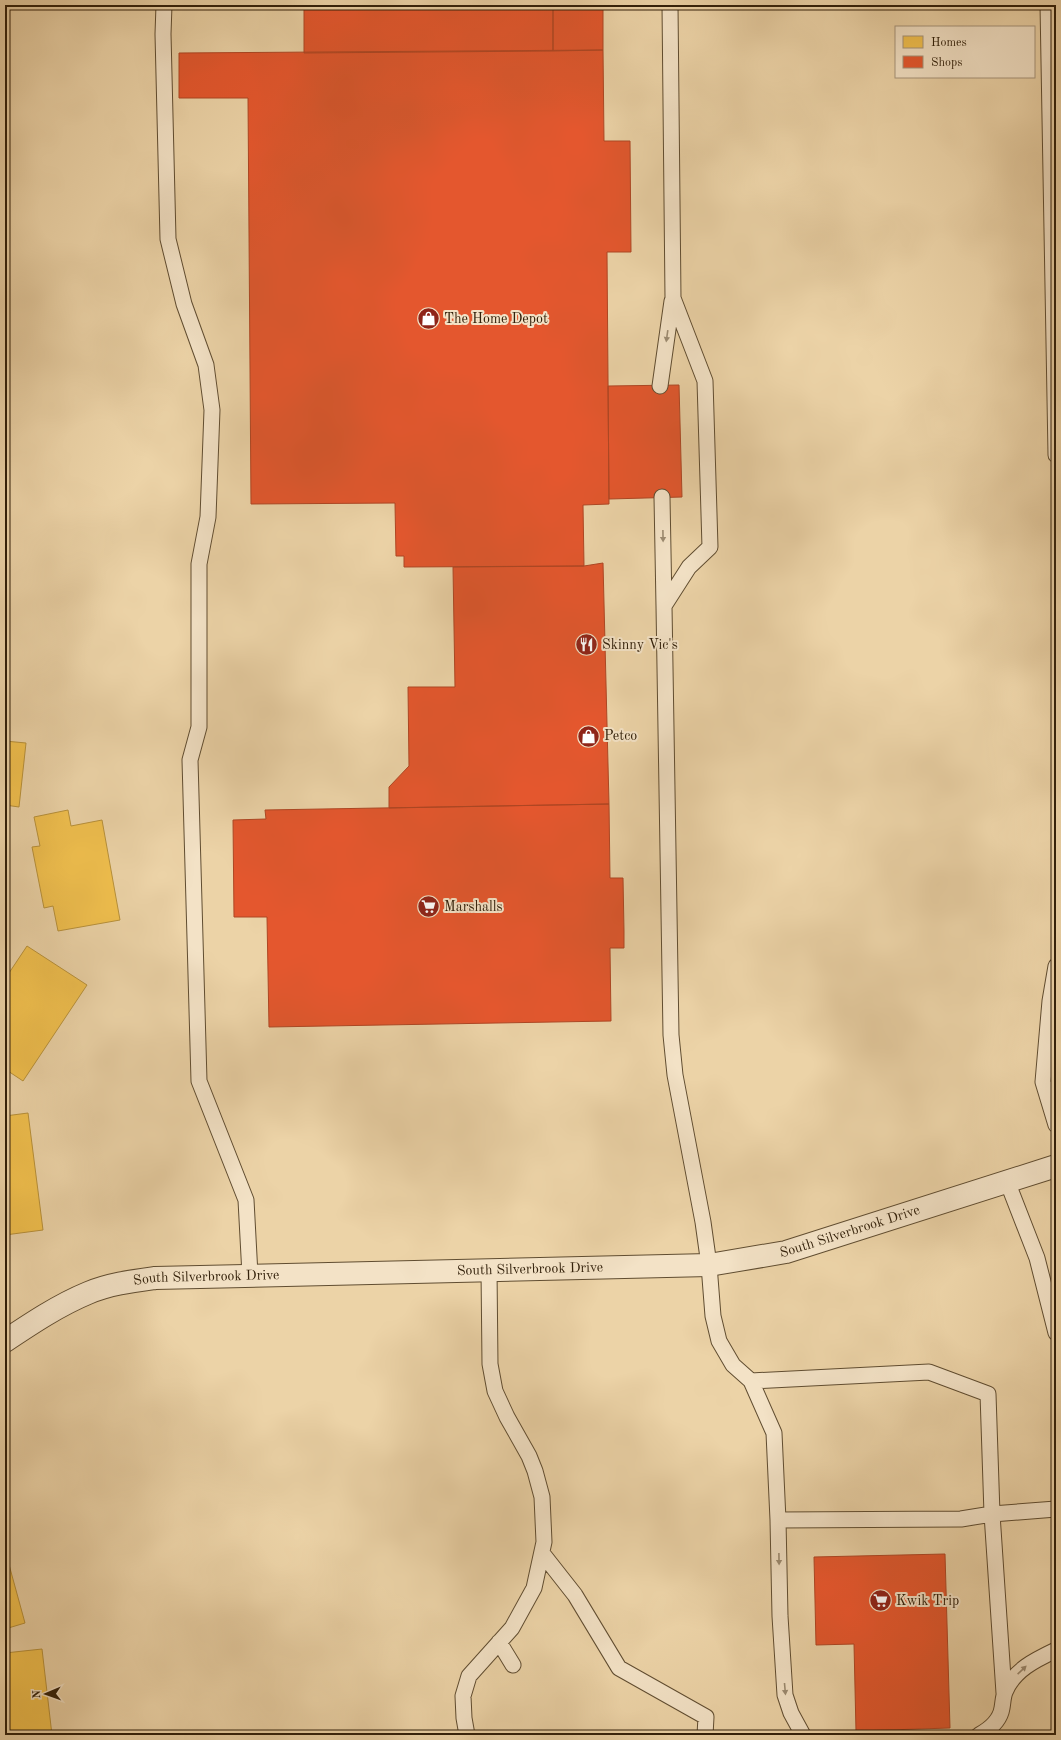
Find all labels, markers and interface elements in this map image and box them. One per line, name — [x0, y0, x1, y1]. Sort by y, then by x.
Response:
legend — [895, 26, 1035, 78]
text: Homes — [931, 37, 967, 49]
text: Shops — [931, 57, 962, 69]
shop icon: The Home Depot — [416, 306, 442, 332]
place label: The Home Depot — [444, 312, 548, 326]
one-way arrow — [664, 330, 670, 342]
one-way arrow — [660, 530, 666, 543]
restaurant icon: Skinny Vic's — [573, 632, 599, 658]
place label: Skinny Vic's — [602, 638, 678, 652]
shop icon: Petco — [575, 723, 601, 749]
place label: Petco — [604, 729, 637, 743]
supermarket icon: Marshalls — [416, 894, 442, 920]
place label: Marshalls — [444, 900, 503, 914]
street label: South Silverbrook Drive — [779, 1203, 922, 1260]
street label: South Silverbrook Drive — [457, 1260, 603, 1278]
street label: South Silverbrook Drive — [132, 1268, 279, 1288]
one-way arrow — [775, 1553, 782, 1565]
supermarket icon: Kwik Trip — [868, 1588, 894, 1614]
place label: Kwik Trip — [896, 1594, 959, 1608]
one-way arrow — [1016, 1666, 1027, 1675]
north arrow — [26, 1674, 66, 1714]
one-way arrow — [782, 1683, 788, 1695]
text: N — [32, 1689, 43, 1699]

